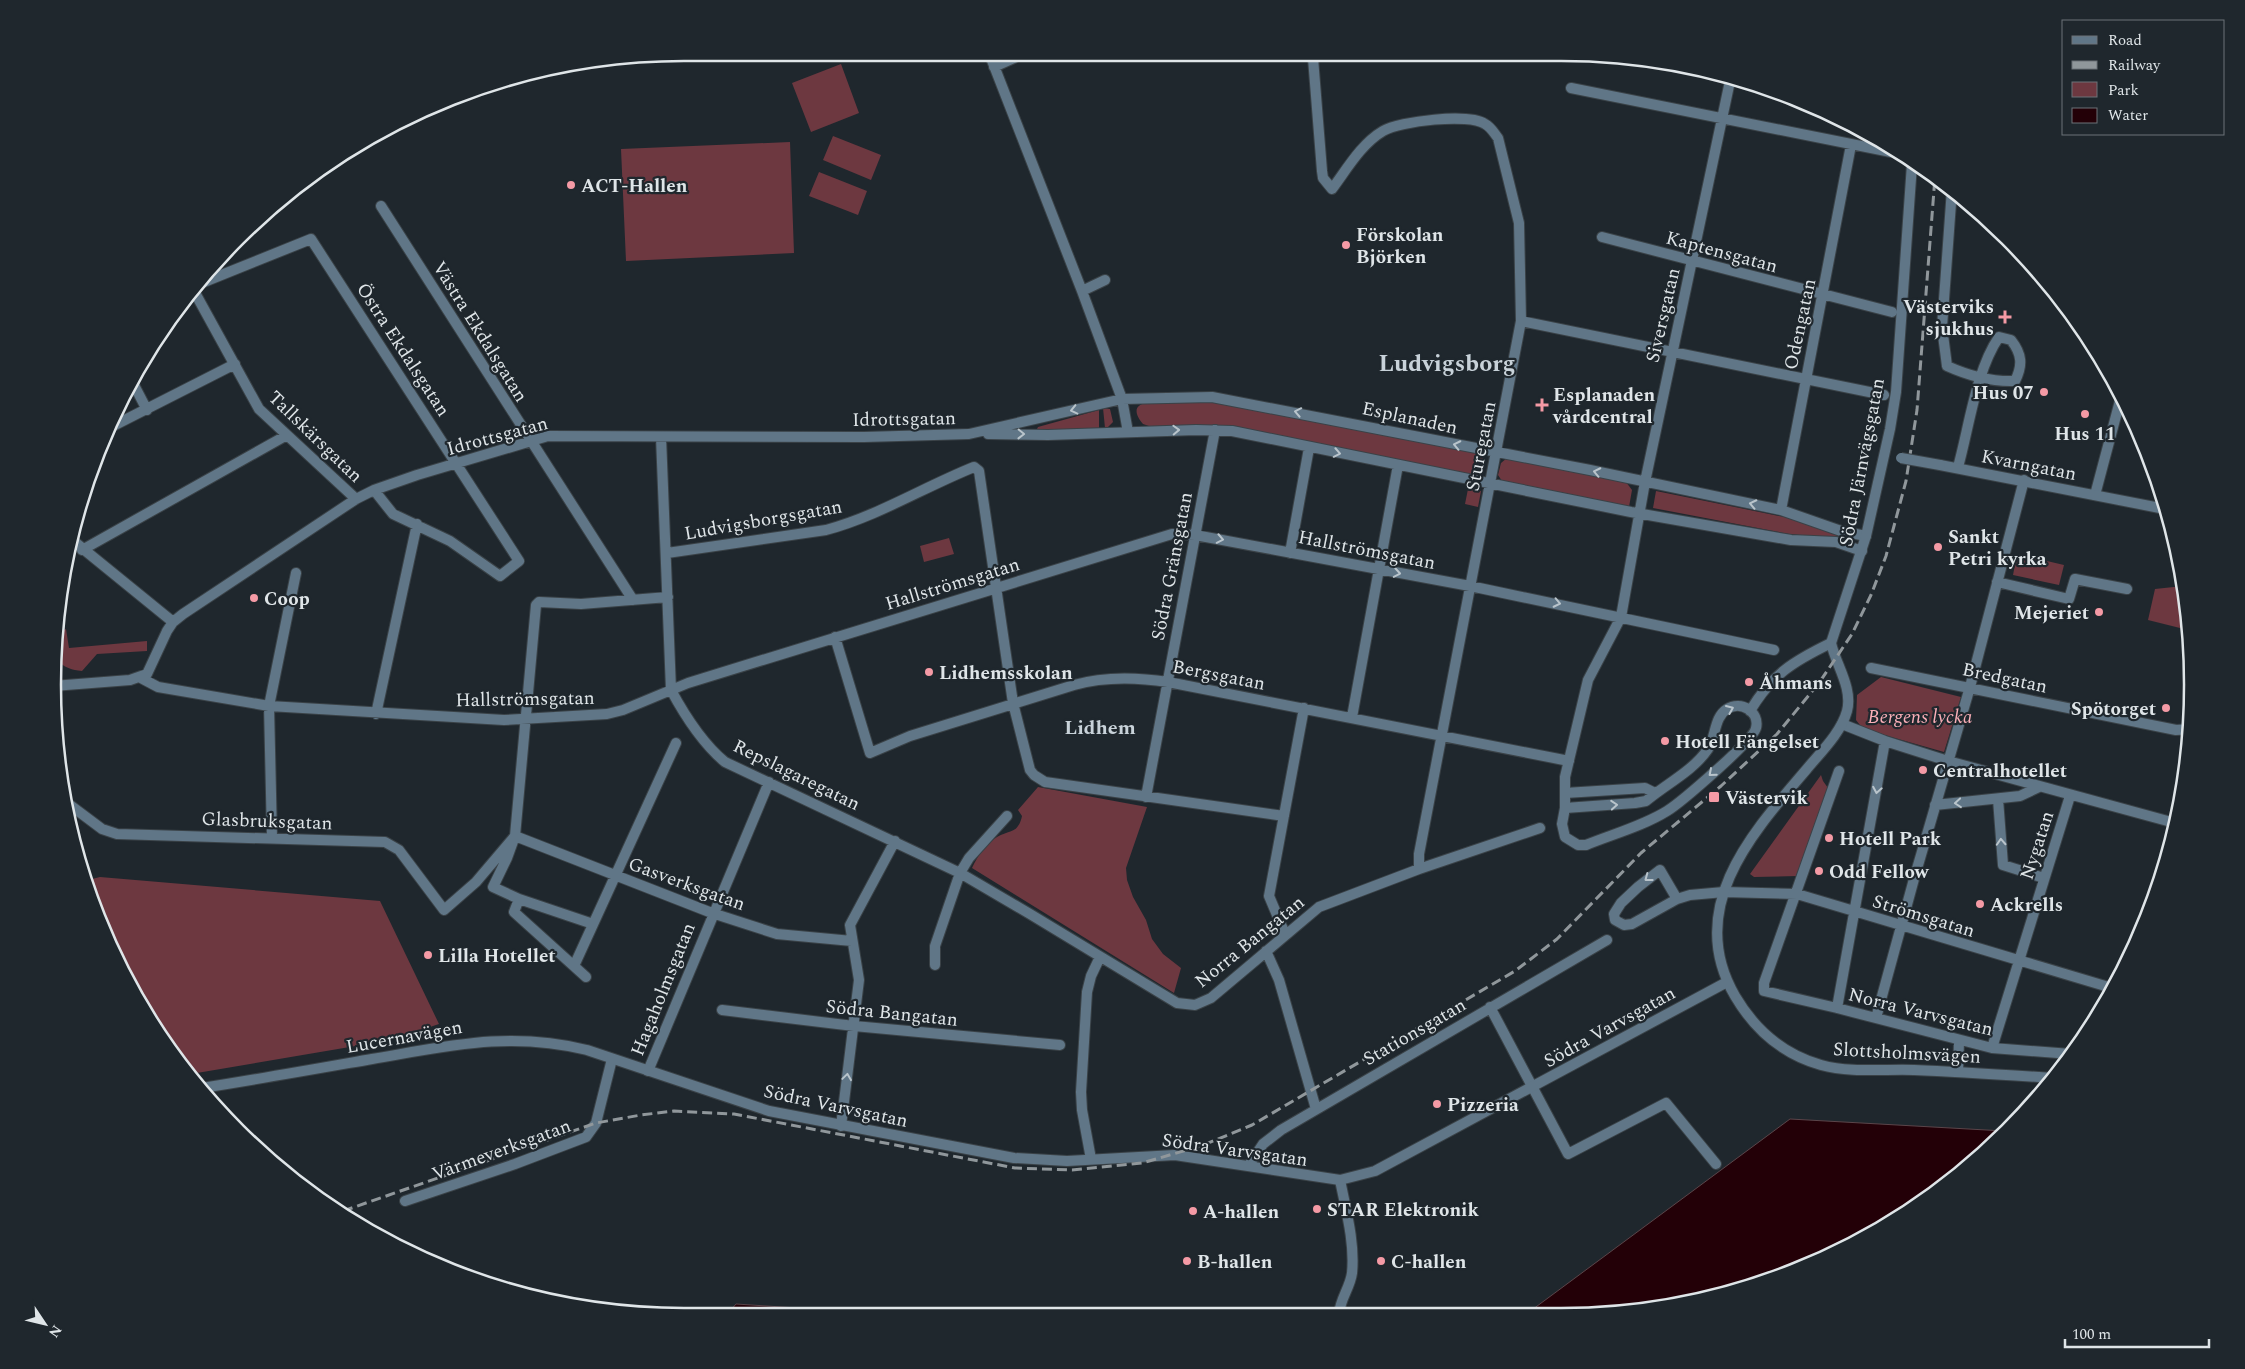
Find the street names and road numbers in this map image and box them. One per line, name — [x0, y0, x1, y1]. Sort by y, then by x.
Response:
street label: Kaptensgatan — [1662, 224, 1781, 281]
street label: Västra Ekdalsgatan — [425, 256, 535, 408]
street label: Siversgatan — [1638, 265, 1688, 366]
street label: Odengatan — [1777, 276, 1824, 373]
street label: Östra Ekdalsgatan — [348, 277, 457, 423]
street label: Södra Järnvägsgatan — [1832, 376, 1893, 549]
street label: Tallskärsgatan — [261, 384, 369, 490]
street label: Esplanaden — [1359, 394, 1460, 443]
street label: Sturegatan — [1459, 399, 1504, 494]
street label: Idrottsgatan — [852, 404, 956, 435]
street label: Idrottsgatan — [443, 409, 551, 464]
street label: Kvarngatan — [1978, 442, 2079, 489]
street label: Södra Gränsgatan — [1144, 490, 1201, 643]
street label: Ludvigsborgsgatan — [682, 492, 844, 549]
street label: Hallströmsgatan — [1296, 523, 1438, 578]
street label: Hallströmsgatan — [882, 550, 1023, 619]
street label: Bergsgatan — [1170, 652, 1268, 699]
street label: Bredgatan — [1959, 655, 2050, 702]
street label: Hallströmsgatan — [455, 684, 595, 715]
street label: Repslagaregatan — [728, 732, 865, 819]
street label: Glasbruksgatan — [201, 805, 333, 838]
street label: Nygatan — [2013, 807, 2062, 884]
street label: Gasverksgatan — [624, 850, 749, 919]
street label: Strömsgatan — [1869, 887, 1978, 946]
street label: Norra Bangatan — [1189, 889, 1311, 996]
street label: Hagaholmsgatan — [623, 918, 703, 1061]
street label: Södra Varvsgatan — [1538, 979, 1681, 1076]
street label: Norra Varvsgatan — [1845, 980, 1996, 1044]
street label: Stationsgatan — [1358, 991, 1472, 1074]
street label: Södra Bangatan — [824, 992, 959, 1035]
street label: Lucernavägen — [344, 1013, 465, 1062]
street label: Slottsholmsvägen — [1832, 1035, 1981, 1072]
street label: Södra Varvsgatan — [761, 1077, 911, 1136]
street label: Värmeverksgatan — [428, 1112, 575, 1189]
street label: Södra Varvsgatan — [1160, 1126, 1310, 1175]

